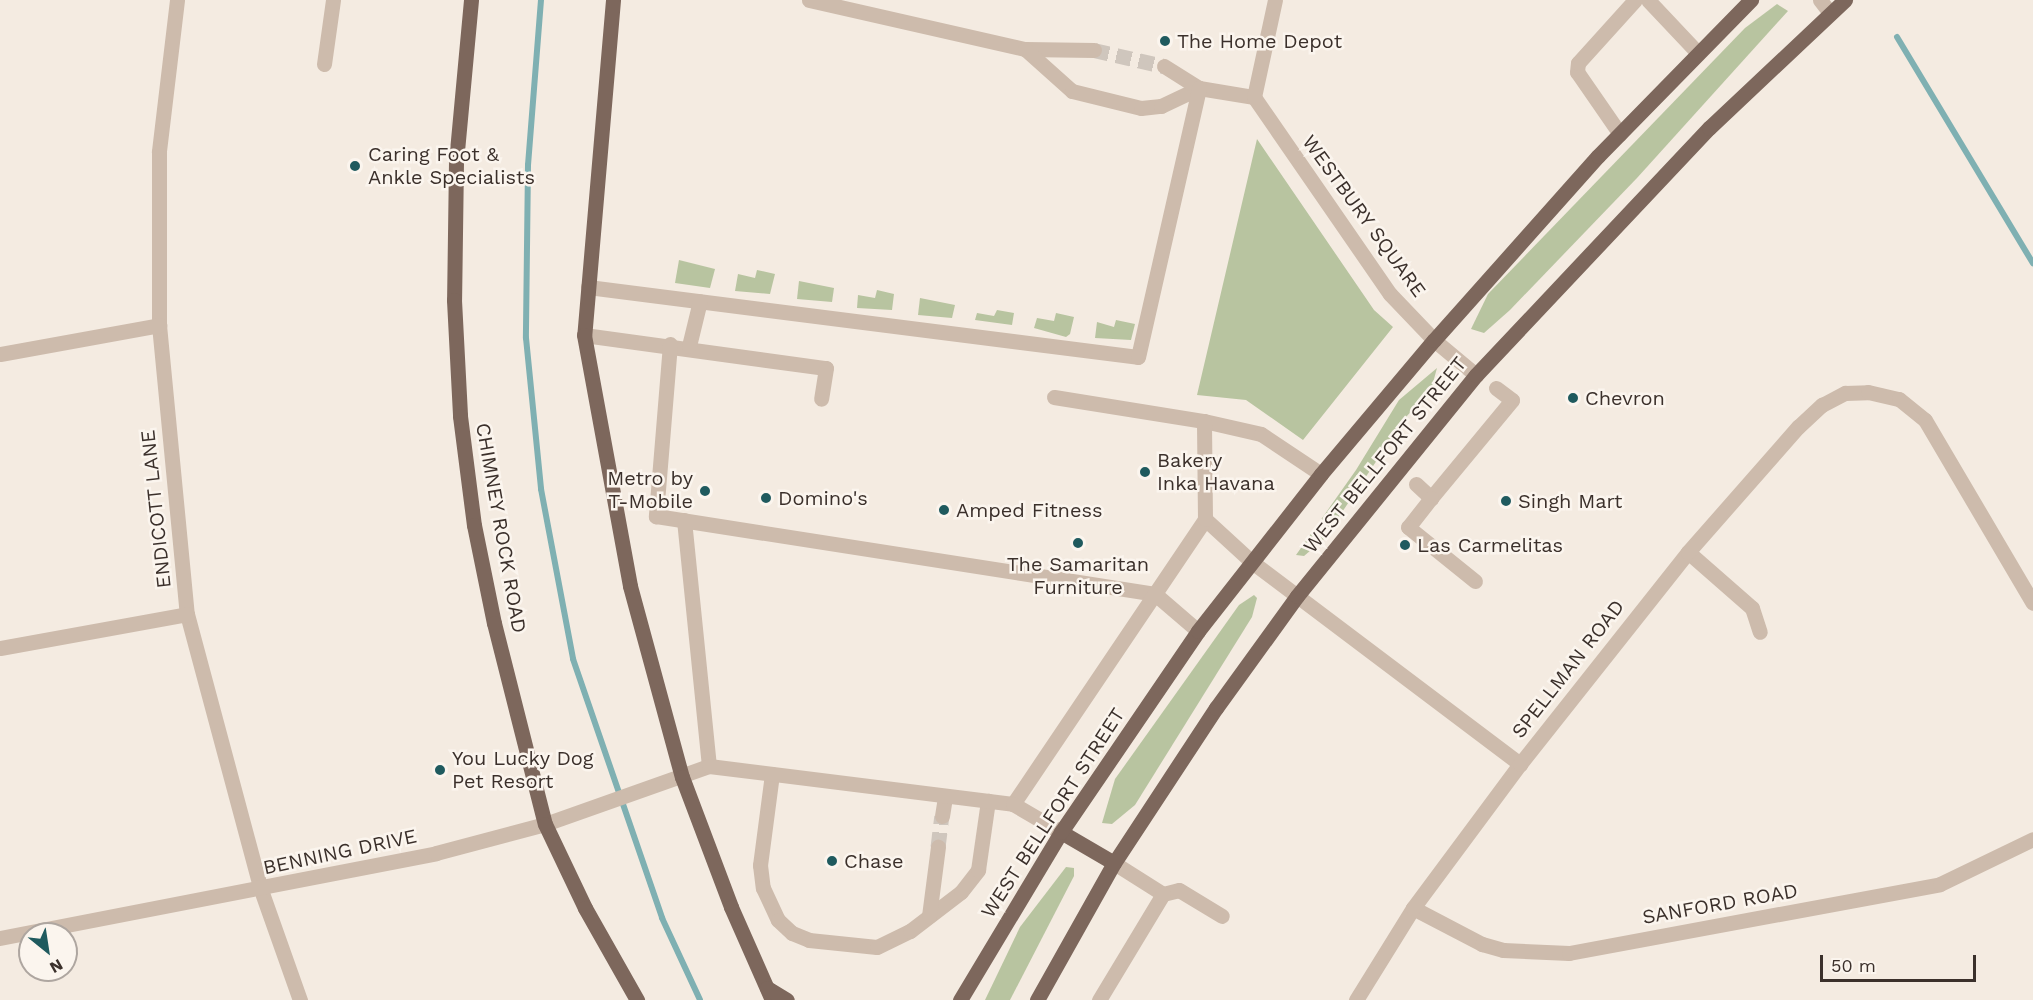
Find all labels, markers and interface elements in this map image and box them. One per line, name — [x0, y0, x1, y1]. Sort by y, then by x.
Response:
place label: The Home Depot — [1177, 29, 1342, 53]
marker: The Home Depot — [1158, 34, 1172, 48]
street label: WESTBURY SQUARE — [1297, 130, 1431, 302]
place label: Caring Foot & Ankle Specialists — [368, 142, 535, 189]
marker: Caring Foot & Ankle Specialists — [346, 157, 364, 175]
street label: WEST BELLFORT STREET — [1298, 352, 1472, 558]
place label: Chevron — [1585, 386, 1665, 410]
marker: Chevron — [1566, 391, 1580, 405]
street label: CHIMNEY ROCK ROAD — [471, 420, 531, 636]
street label: ENDICOTT LANE — [136, 428, 176, 590]
place label: Bakery Inka Havana — [1157, 448, 1275, 495]
marker: Bakery Inka Havana — [1138, 465, 1152, 479]
place label: Metro by T-Mobile — [607, 467, 693, 514]
marker: Metro by T-Mobile — [698, 484, 712, 498]
place label: Domino's — [778, 486, 868, 510]
place label: Singh Mart — [1518, 489, 1622, 513]
marker: Domino's — [759, 491, 773, 505]
marker: Singh Mart — [1499, 494, 1513, 508]
place label: Amped Fitness — [956, 498, 1103, 522]
marker: Amped Fitness — [937, 503, 951, 517]
place label: Las Carmelitas — [1417, 533, 1563, 557]
marker: The Samaritan Furniture — [1071, 536, 1085, 550]
marker: Las Carmelitas — [1398, 538, 1412, 552]
place label: The Samaritan Furniture — [1007, 552, 1149, 599]
street label: SPELLMAN ROAD — [1507, 595, 1629, 743]
street label: WEST BELLFORT STREET — [976, 703, 1130, 923]
place label: You Lucky Dog Pet Resort — [452, 746, 594, 793]
marker: You Lucky Dog Pet Resort — [433, 763, 447, 777]
street label: BENNING DRIVE — [261, 824, 419, 880]
place label: Chase — [844, 849, 903, 873]
marker: Chase — [825, 854, 839, 868]
street label: SANFORD ROAD — [1640, 879, 1800, 929]
north arrow — [18, 922, 78, 982]
scale bar — [1823, 943, 1979, 981]
text: N — [46, 955, 66, 977]
text: 50 m — [1831, 955, 1876, 976]

